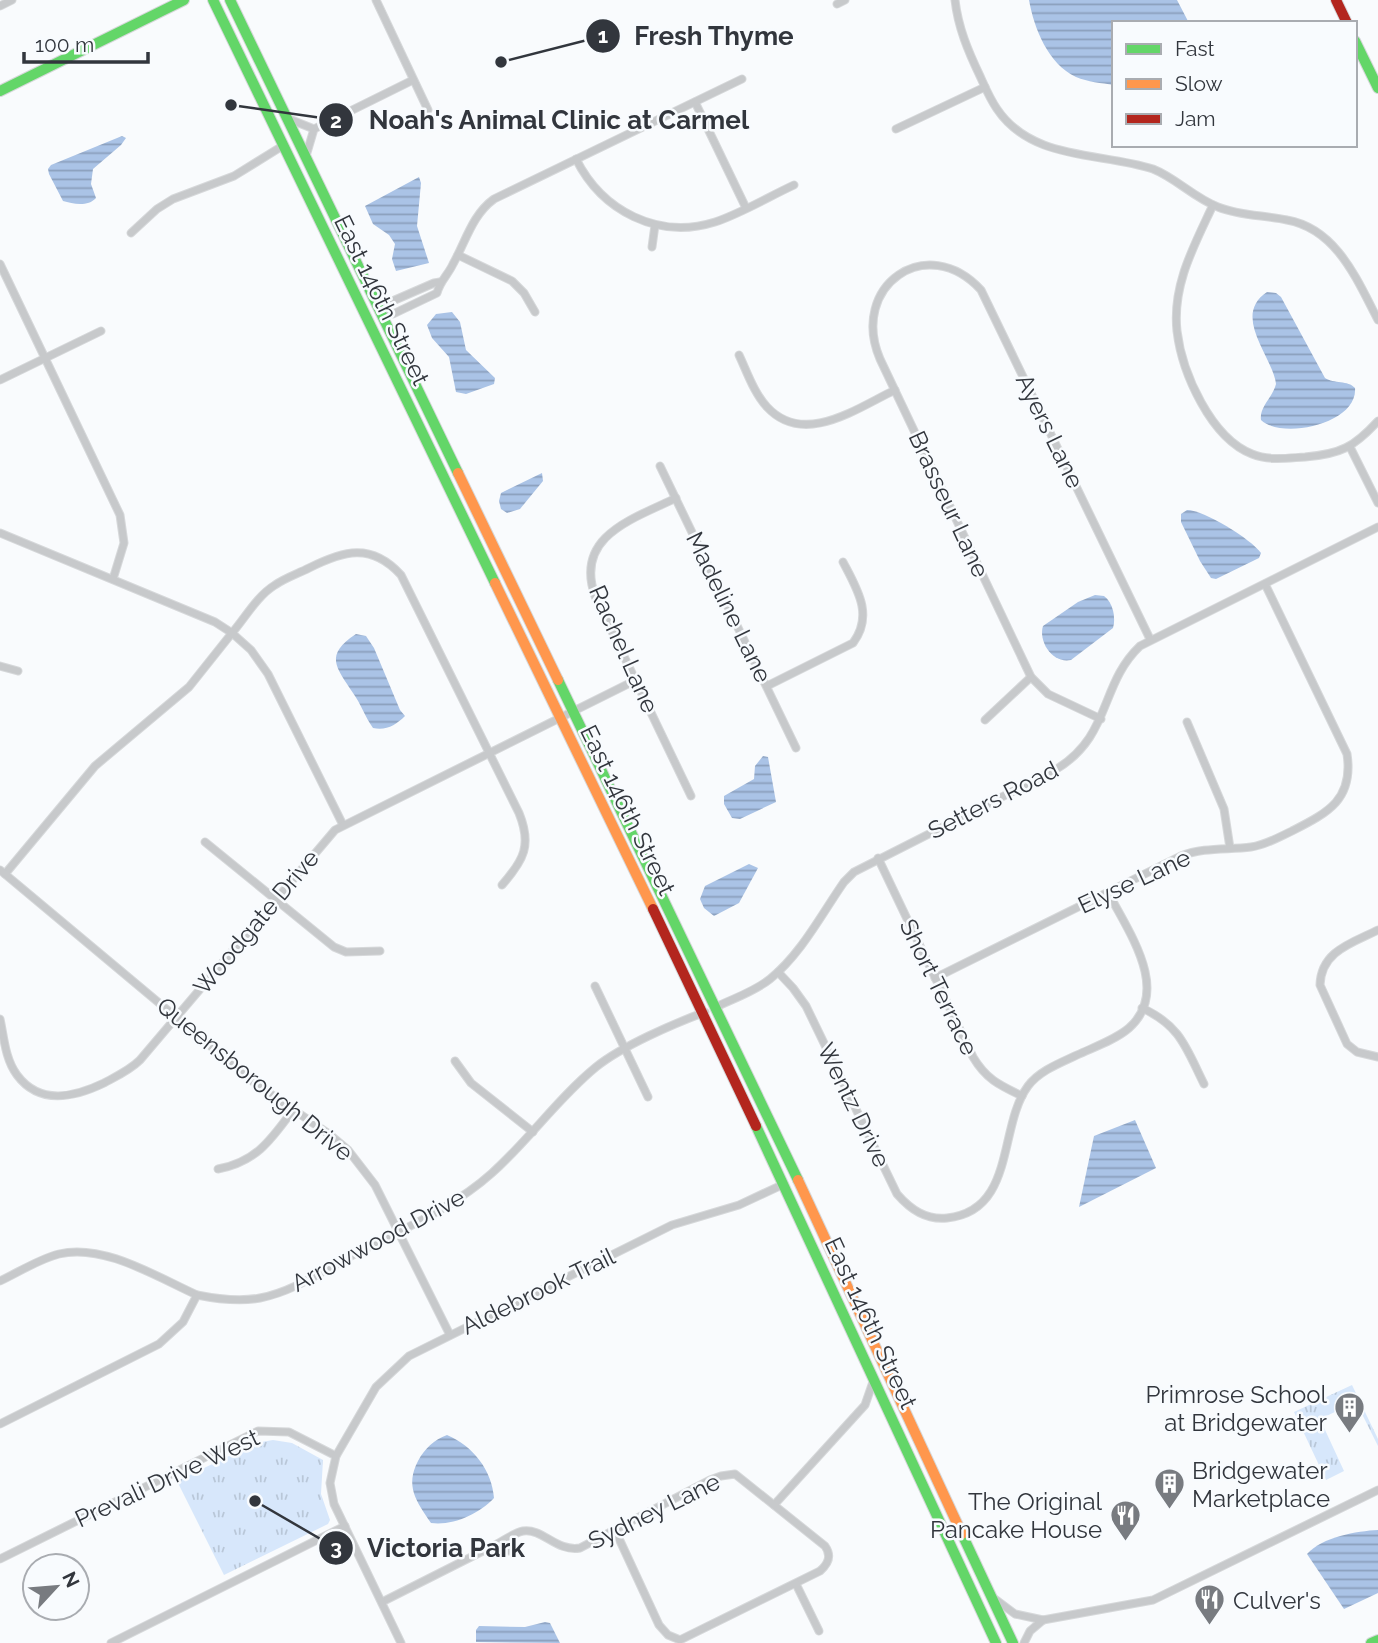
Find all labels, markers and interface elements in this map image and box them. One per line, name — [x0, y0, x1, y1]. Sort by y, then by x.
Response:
callout: Fresh Thyme — [585, 12, 808, 59]
scale bar — [24, 21, 149, 65]
text: Fresh Thyme — [634, 21, 794, 51]
legend — [1112, 21, 1357, 147]
text: 1 — [598, 23, 608, 48]
text: 100 m — [35, 32, 94, 57]
text: Fast — [1175, 36, 1215, 61]
text: Slow — [1175, 71, 1223, 96]
callout: Noah's Animal Clinic at Carmel — [319, 97, 764, 144]
text: Noah's Animal Clinic at Carmel — [369, 105, 750, 135]
text: Jam — [1175, 106, 1216, 131]
text: 2 — [330, 108, 342, 133]
street label: East 146th Street — [328, 210, 436, 390]
street label: Ayers Lane — [1010, 369, 1090, 493]
street label: Brasseur Lane — [902, 426, 996, 582]
street label: Madeline Lane — [680, 527, 778, 687]
street label: Rachel Lane — [583, 581, 665, 717]
street label: East 146th Street — [574, 720, 682, 900]
street label: Setters Road — [923, 755, 1063, 845]
street label: Elyse Lane — [1073, 842, 1195, 920]
street label: Woodgate Drive — [187, 844, 325, 1000]
street label: Short Terrace — [894, 914, 984, 1060]
street label: Queensborough Drive — [151, 991, 359, 1167]
street label: Wentz Drive — [811, 1038, 897, 1172]
street label: Arrowwood Drive — [286, 1182, 470, 1298]
street label: East 146th Street — [819, 1233, 923, 1413]
street label: Aldebrook Trail — [457, 1241, 620, 1341]
place label: Primrose School at Bridgewater — [1145, 1380, 1328, 1437]
building icon: Primrose School at Bridgewater — [1333, 1391, 1367, 1435]
street label: Prevali Drive West — [70, 1423, 264, 1533]
place label: Bridgewater Marketplace — [1192, 1456, 1330, 1513]
street label: Sydney Lane — [583, 1467, 725, 1555]
building icon: Bridgewater Marketplace — [1152, 1467, 1186, 1511]
place label: The Original Pancake House — [930, 1487, 1102, 1544]
restaurant icon: The Original Pancake House — [1108, 1498, 1142, 1542]
callout: Victoria Park — [318, 1524, 539, 1571]
text: Victoria Park — [367, 1533, 525, 1563]
text: 3 — [330, 1535, 342, 1560]
north arrow — [21, 1552, 91, 1622]
text: N — [58, 1568, 84, 1591]
restaurant icon: Culver's — [1193, 1583, 1227, 1627]
place label: Culver's — [1233, 1586, 1321, 1615]

